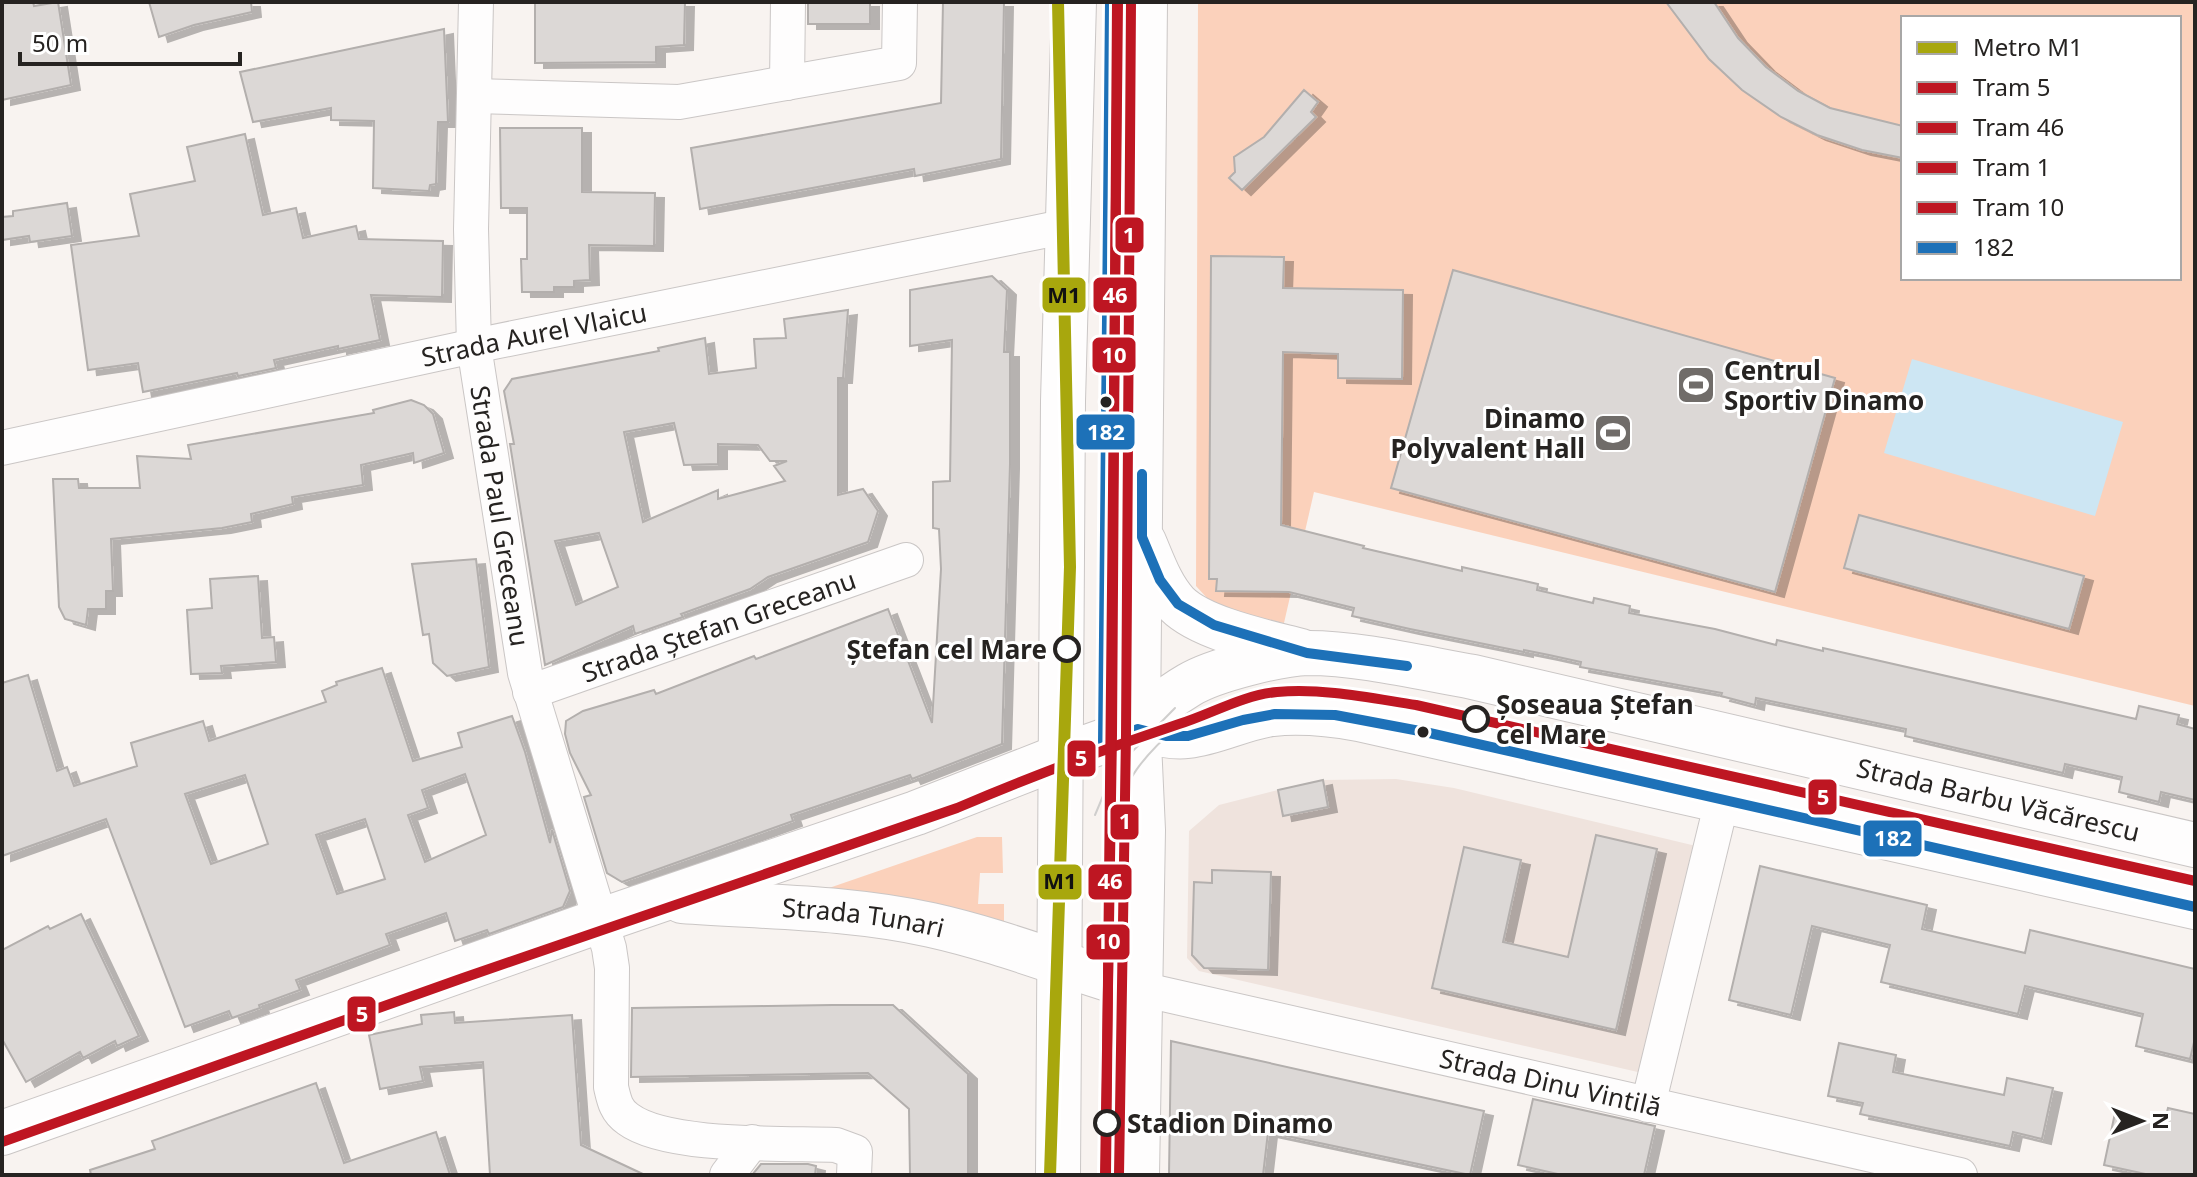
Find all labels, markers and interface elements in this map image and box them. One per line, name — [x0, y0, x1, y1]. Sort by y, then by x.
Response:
scale bar — [20, 16, 240, 66]
legend — [1901, 16, 2181, 280]
text: 50 m — [32, 26, 88, 59]
text: Metro M1 — [1973, 30, 2083, 63]
text: Tram 5 — [1973, 70, 2050, 103]
text: Tram 46 — [1973, 110, 2064, 143]
text: Tram 1 — [1973, 150, 2050, 183]
text: Tram 10 — [1973, 190, 2064, 223]
line badge: 1 — [1114, 216, 1145, 254]
text: 1 — [1123, 219, 1135, 249]
text: 182 — [1973, 230, 2014, 263]
line badge: M1 — [1041, 276, 1087, 314]
line badge: 46 — [1092, 276, 1138, 314]
text: M1 — [1047, 279, 1081, 309]
text: 46 — [1102, 279, 1128, 309]
street label: Strada Aurel Vlaicu — [418, 294, 650, 375]
line badge: 10 — [1091, 336, 1137, 374]
text: 10 — [1101, 339, 1127, 369]
place label: Centrul Sportiv Dinamo — [1724, 352, 1924, 418]
sports icon: Centrul Sportiv Dinamo — [1675, 364, 1717, 406]
street label: Strada Paul Greceanu — [462, 383, 539, 649]
unlabelled marker — [1098, 394, 1114, 410]
place label: Dinamo Polyvalent Hall — [1390, 400, 1585, 466]
sports icon: Dinamo Polyvalent Hall — [1592, 412, 1634, 454]
line badge: 182 — [1075, 413, 1136, 451]
text: 182 — [1087, 416, 1125, 446]
street label: Strada Ștefan Greceanu — [577, 561, 861, 690]
place label: Ștefan cel Mare — [846, 631, 1047, 667]
marker: Ștefan cel Mare — [1054, 636, 1080, 662]
place label: Șoseaua Ștefan cel Mare — [1496, 686, 1694, 752]
marker: Șoseaua Ștefan cel Mare — [1463, 706, 1489, 732]
unlabelled marker — [1415, 724, 1431, 740]
line badge: 5 — [1066, 739, 1097, 778]
text: 5 — [1075, 742, 1087, 772]
street label: Strada Barbu Văcărescu — [1853, 749, 2143, 850]
line badge: 5 — [1807, 778, 1838, 816]
text: 5 — [1817, 781, 1829, 811]
line badge: 1 — [1109, 803, 1140, 841]
text: 1 — [1119, 805, 1131, 835]
line badge: 182 — [1862, 819, 1923, 858]
text: 182 — [1874, 822, 1912, 852]
line badge: M1 — [1037, 863, 1083, 901]
line badge: 46 — [1087, 863, 1133, 901]
text: M1 — [1043, 865, 1077, 895]
text: 46 — [1097, 865, 1123, 895]
street label: Strada Tunari — [781, 889, 948, 945]
line badge: 10 — [1085, 923, 1131, 961]
text: 10 — [1095, 925, 1121, 955]
line badge: 5 — [346, 995, 377, 1033]
text: 5 — [356, 998, 368, 1028]
street label: Strada Dinu Vintilă — [1436, 1039, 1665, 1125]
north arrow — [2101, 1081, 2181, 1161]
place label: Stadion Dinamo — [1127, 1105, 1333, 1141]
marker: Stadion Dinamo — [1094, 1110, 1120, 1136]
text: N — [2147, 1112, 2177, 1130]

